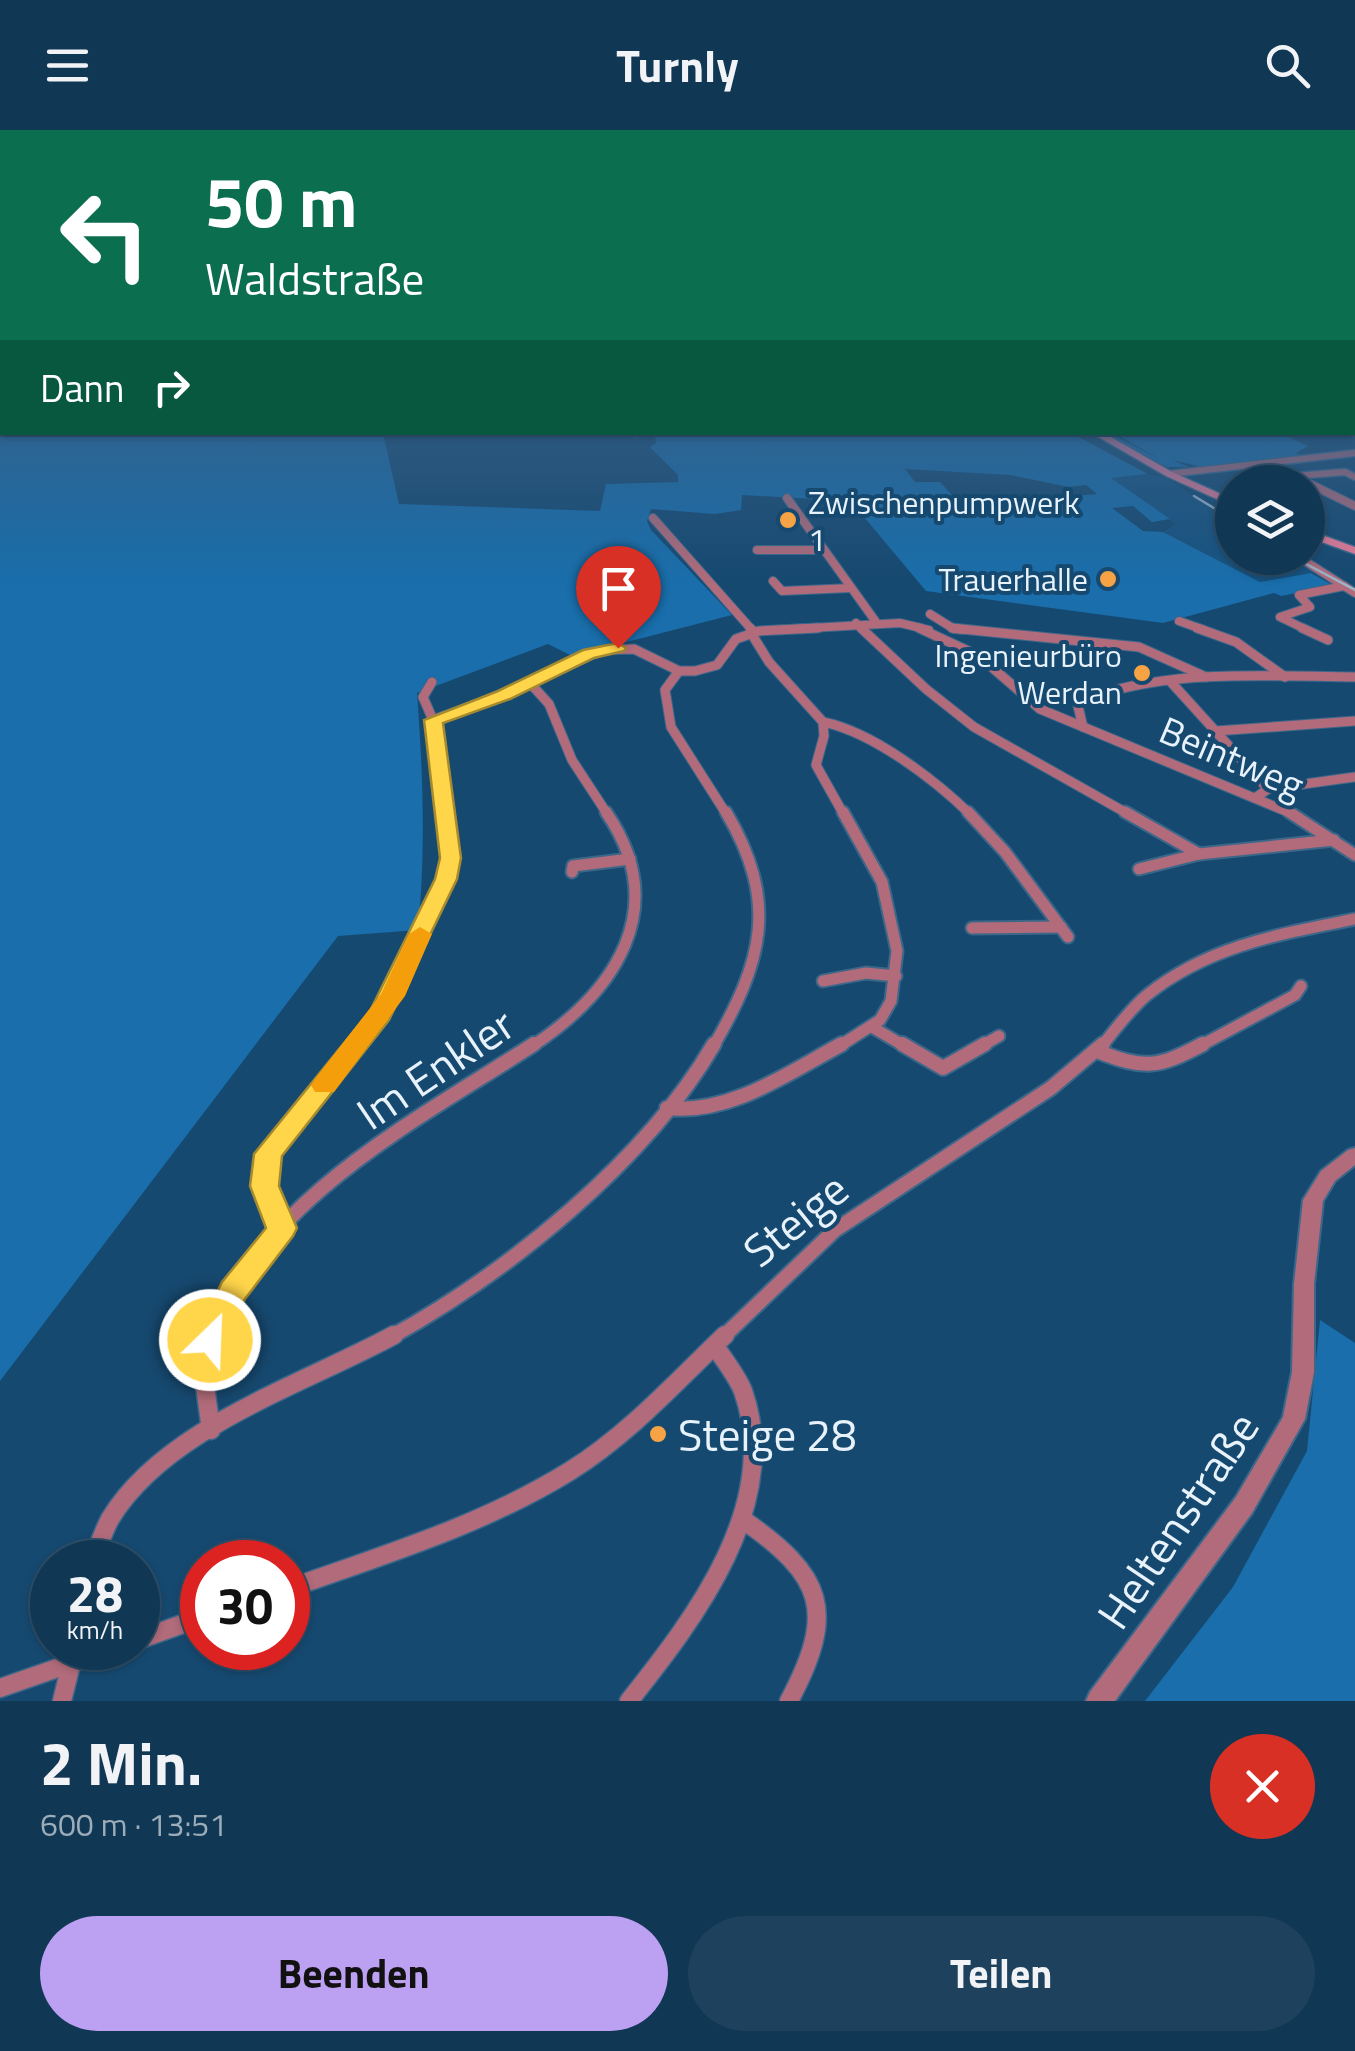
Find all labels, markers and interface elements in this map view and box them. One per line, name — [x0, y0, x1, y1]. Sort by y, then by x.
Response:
text: Turnly — [616, 31, 739, 99]
icon: menu — [40, 38, 95, 93]
icon: search — [1260, 38, 1315, 93]
text: 50 m — [205, 148, 358, 254]
icon: left — [40, 170, 170, 300]
text: Waldstraße — [205, 244, 424, 312]
text: Dann — [40, 359, 124, 417]
icon: right — [144, 360, 199, 415]
map controls — [1215, 465, 1325, 575]
button: layers — [1215, 465, 1325, 575]
place label: Zwischenpumpwerk 1 — [808, 478, 1080, 563]
marker: Zwischenpumpwerk 1 — [777, 509, 799, 531]
pin — [576, 546, 661, 649]
place label: Trauerhalle — [938, 555, 1088, 603]
icon: arrive — [591, 561, 646, 616]
marker: Trauerhalle — [1097, 568, 1119, 590]
place label: Ingenieurbüro Werdan — [934, 631, 1122, 716]
marker: Ingenieurbüro Werdan — [1131, 662, 1153, 684]
street label: Beintweg — [1151, 701, 1313, 813]
street label: Im Enkler — [342, 990, 528, 1146]
street label: Steige — [728, 1155, 862, 1283]
position arrow — [158, 1288, 262, 1392]
street label: Heltenstraße — [1079, 1398, 1275, 1642]
place label: Steige 28 — [678, 1400, 857, 1468]
marker: Steige 28 — [647, 1423, 669, 1445]
speed limit sign: 30 — [180, 1540, 310, 1670]
text: 28 — [67, 1555, 123, 1631]
text: km/h — [67, 1611, 123, 1649]
text: 2 Min. — [40, 1717, 202, 1808]
button: close — [1210, 1734, 1315, 1839]
text: 600 m · 13:51 — [40, 1800, 227, 1848]
button: Beenden — [40, 1916, 668, 2031]
button: Teilen — [688, 1916, 1315, 2031]

